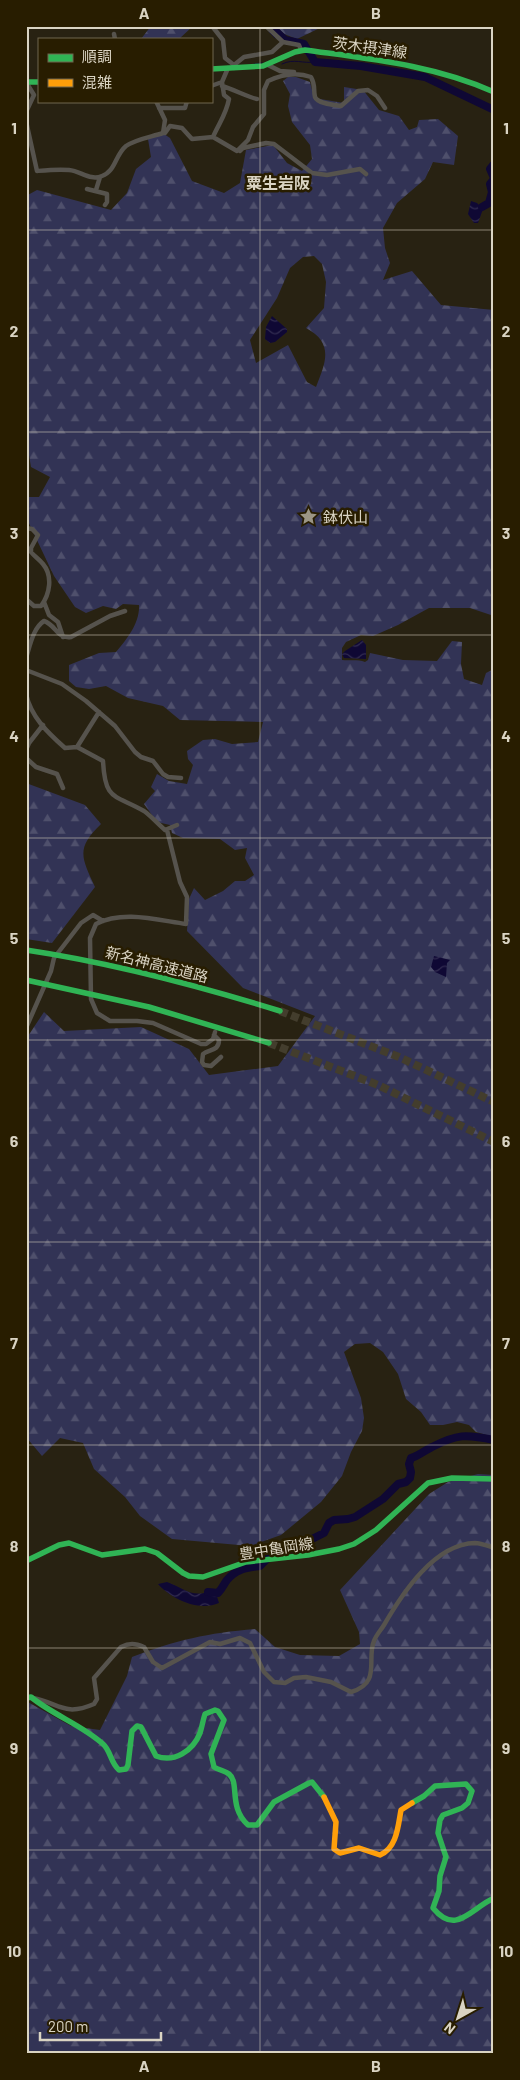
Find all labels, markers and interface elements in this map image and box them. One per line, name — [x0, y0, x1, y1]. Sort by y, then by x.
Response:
text: A — [139, 3, 150, 22]
text: B — [371, 3, 381, 22]
street label: 茨木摂津線 — [332, 33, 408, 61]
legend — [38, 38, 212, 102]
text: 順調 — [82, 47, 112, 65]
text: 混雑 — [82, 73, 112, 91]
text: 1 — [11, 118, 17, 137]
text: 1 — [503, 118, 509, 137]
district label: 粟生岩阪 — [246, 173, 310, 192]
text: 2 — [10, 321, 19, 340]
text: 2 — [502, 321, 511, 340]
place icon: 鉢伏山 — [299, 507, 319, 527]
place label: 鉢伏山 — [323, 508, 368, 526]
text: 3 — [10, 523, 18, 542]
text: 3 — [502, 523, 510, 542]
text: 4 — [9, 726, 19, 745]
text: 4 — [501, 726, 511, 745]
text: 5 — [10, 928, 19, 947]
text: 5 — [502, 928, 511, 947]
street label: 新名神高速道路 — [104, 943, 210, 985]
text: 6 — [10, 1131, 19, 1150]
text: 6 — [502, 1131, 511, 1150]
text: 7 — [10, 1333, 18, 1352]
text: 7 — [502, 1333, 510, 1352]
street label: 豊中亀岡線 — [238, 1533, 314, 1563]
text: 8 — [10, 1536, 19, 1555]
text: 8 — [502, 1536, 511, 1555]
text: 9 — [10, 1738, 18, 1757]
text: 9 — [502, 1738, 510, 1757]
text: 10 — [7, 1941, 21, 1960]
text: 10 — [499, 1941, 513, 1960]
north arrow — [432, 1992, 482, 2042]
scale bar — [40, 2010, 161, 2042]
text: 200 m — [48, 2017, 88, 2035]
text: N — [441, 2019, 458, 2038]
text: A — [139, 2056, 150, 2075]
text: B — [371, 2056, 381, 2075]

